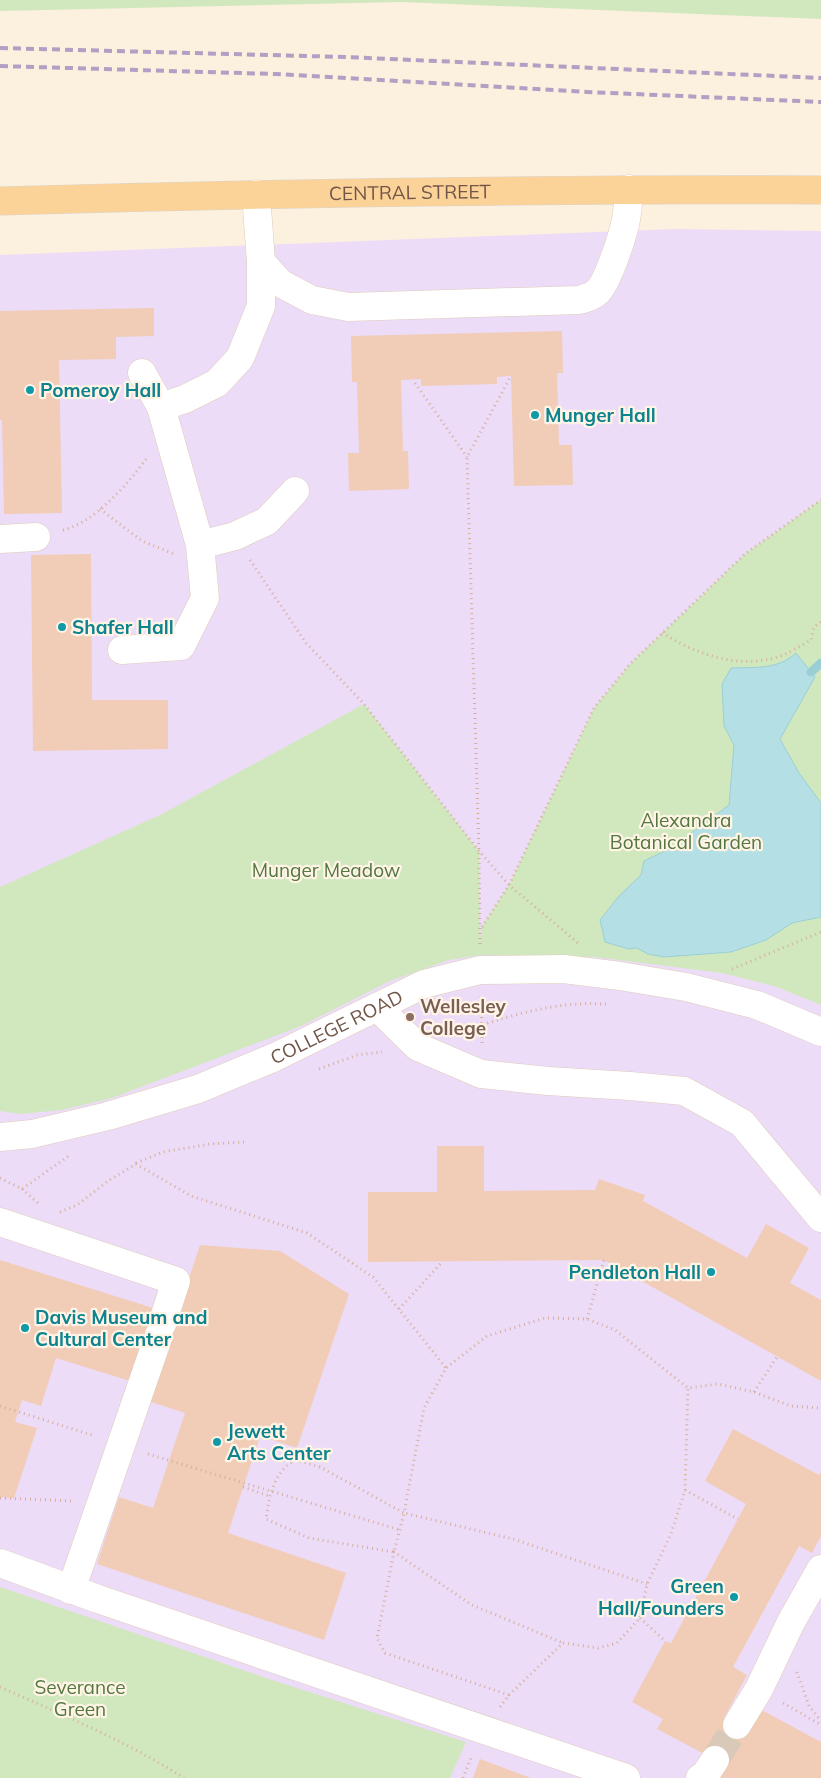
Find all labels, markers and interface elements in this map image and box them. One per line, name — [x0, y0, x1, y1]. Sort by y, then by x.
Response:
street label: CENTRAL STREET — [329, 179, 491, 205]
place label: Pomeroy Hall — [40, 378, 161, 402]
marker: Pomeroy Hall — [24, 384, 36, 396]
place label: Munger Hall — [545, 403, 656, 427]
marker: Munger Hall — [529, 409, 541, 421]
place label: Shafer Hall — [72, 615, 174, 639]
marker: Shafer Hall — [56, 621, 68, 633]
park label: Alexandra Botanical Garden — [610, 808, 762, 854]
park label: Munger Meadow — [252, 858, 400, 882]
street label: COLLEGE ROAD — [266, 984, 407, 1070]
place label: Wellesley College — [420, 994, 507, 1040]
marker: Wellesley College — [404, 1011, 416, 1023]
place label: Pendleton Hall — [568, 1260, 701, 1284]
marker: Pendleton Hall — [705, 1266, 717, 1278]
place label: Davis Museum and Cultural Center — [35, 1305, 208, 1351]
marker: Davis Museum and Cultural Center — [19, 1322, 31, 1334]
place label: Jewett Arts Center — [227, 1419, 331, 1465]
marker: Jewett Arts Center — [211, 1436, 223, 1448]
place label: Green Hall/Founders — [598, 1574, 724, 1620]
marker: Green Hall/Founders — [728, 1591, 740, 1603]
park label: Severance Green — [34, 1675, 126, 1721]

